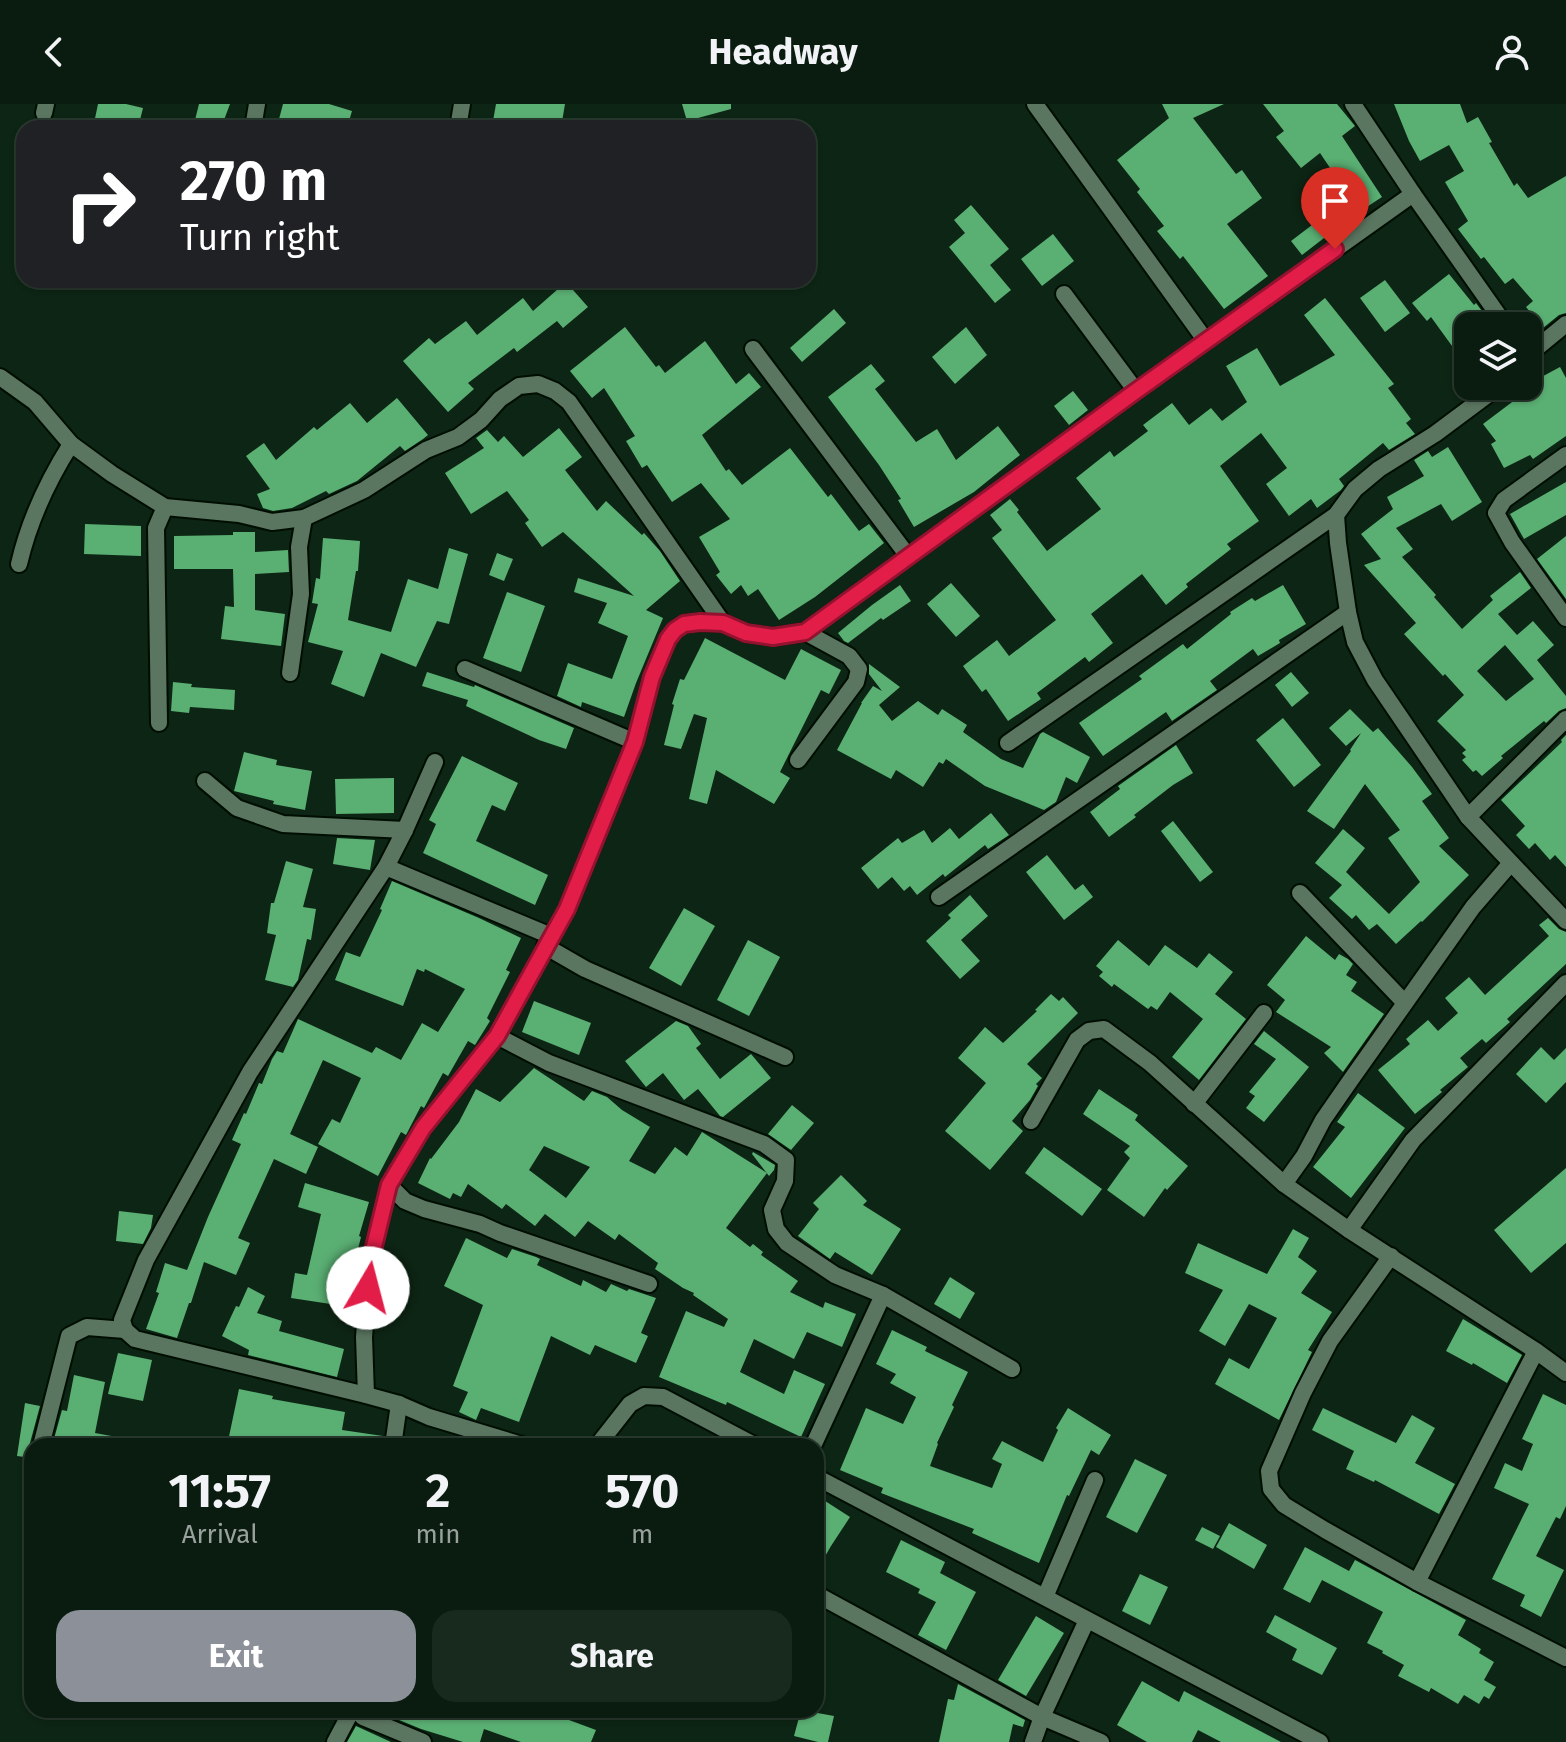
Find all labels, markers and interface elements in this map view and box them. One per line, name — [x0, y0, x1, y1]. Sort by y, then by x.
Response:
icon: back — [32, 30, 76, 74]
text: Headway — [708, 30, 858, 74]
icon: person — [1490, 30, 1534, 74]
text: 270 m — [180, 148, 327, 215]
icon: right — [48, 152, 152, 256]
pin — [1301, 167, 1369, 249]
icon: arrive — [1313, 179, 1357, 223]
text: Turn right — [180, 216, 340, 260]
map controls — [1454, 312, 1542, 400]
button: layers — [1454, 312, 1542, 400]
position arrow — [326, 1246, 410, 1330]
text: 11:57 — [169, 1462, 271, 1520]
text: 2 — [426, 1462, 450, 1520]
text: 570 — [605, 1462, 679, 1520]
text: Arrival — [182, 1519, 258, 1550]
text: min — [416, 1519, 460, 1550]
text: m — [631, 1519, 653, 1550]
button: Exit — [56, 1610, 416, 1702]
button: Share — [432, 1610, 792, 1702]

